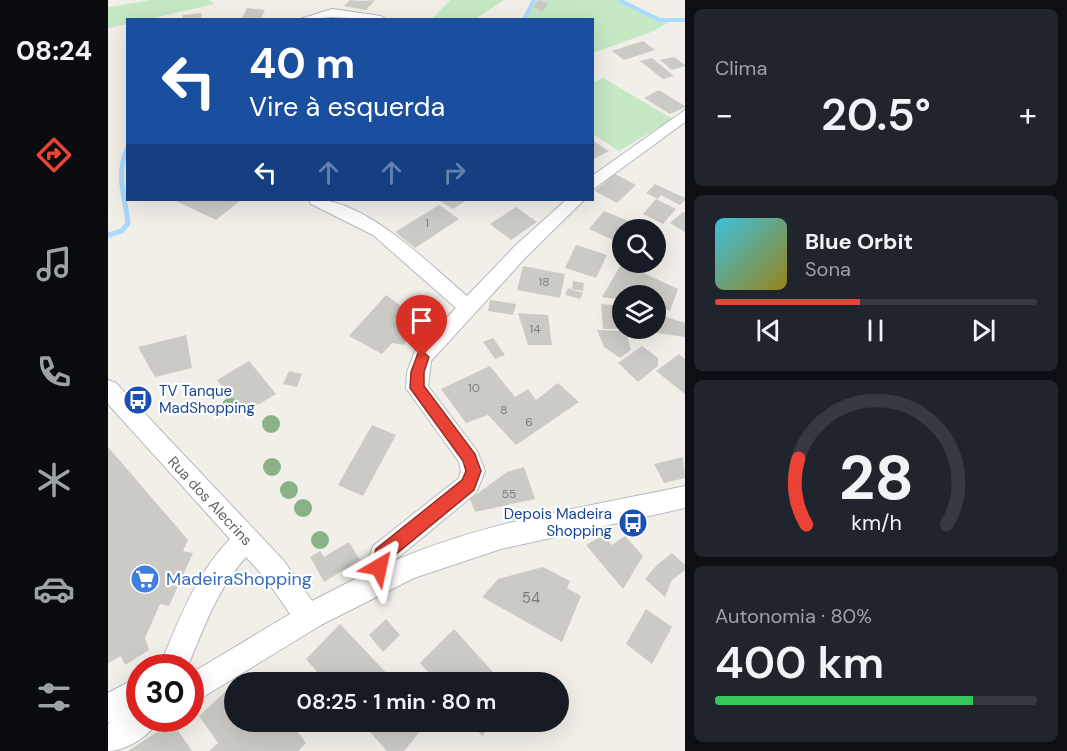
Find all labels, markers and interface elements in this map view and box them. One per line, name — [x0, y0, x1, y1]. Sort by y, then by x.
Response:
text: 08:24 — [16, 33, 92, 68]
text: 40 m — [249, 36, 355, 91]
icon: left — [150, 42, 228, 120]
text: Clima — [715, 55, 767, 81]
text: 20.5° — [821, 85, 931, 144]
text: Vire à esquerda — [249, 89, 445, 124]
text: − — [715, 93, 733, 136]
text: + — [1019, 93, 1037, 136]
icon: directions — [33, 134, 75, 176]
icon: left — [249, 156, 282, 189]
icon: ahead — [312, 156, 345, 189]
icon: ahead — [375, 156, 408, 189]
icon: right — [438, 156, 471, 189]
house number: 1 — [425, 215, 429, 231]
map controls — [612, 219, 666, 339]
button: search — [612, 219, 666, 273]
text: Blue Orbit — [805, 227, 913, 256]
icon: music — [33, 243, 75, 285]
text: Sona — [805, 256, 851, 282]
house number: 18 — [538, 274, 550, 290]
button: layers — [612, 285, 666, 339]
pin — [396, 295, 447, 357]
icon: arrive — [405, 304, 438, 337]
icon: previous — [752, 314, 785, 347]
icon: pause — [859, 314, 892, 347]
icon: next — [967, 314, 1000, 347]
house number: 14 — [529, 321, 541, 337]
icon: phone — [33, 351, 75, 393]
house number: 10 — [468, 380, 480, 396]
place label: TV Tanque MadShopping — [159, 381, 255, 418]
bus stop icon: TV Tanque MadShopping — [122, 384, 154, 416]
house number: 8 — [500, 402, 508, 418]
house number: 6 — [525, 414, 533, 430]
text: 28 — [838, 437, 914, 518]
street label: Rua dos Alecrins — [163, 452, 257, 550]
icon: climate — [33, 459, 75, 501]
house number: 55 — [502, 486, 516, 502]
place label: Depois Madeira Shopping — [504, 504, 612, 541]
bus stop icon: Depois Madeira Shopping — [617, 507, 649, 539]
text: km/h — [851, 510, 901, 538]
position arrow — [347, 535, 411, 599]
supermarket icon: MadeiraShopping — [129, 563, 161, 595]
place label: MadeiraShopping — [166, 567, 312, 591]
icon: car — [33, 568, 75, 610]
house number: 54 — [522, 588, 540, 608]
text: Autonomia · 80% — [715, 603, 872, 629]
text: 400 km — [715, 633, 884, 692]
speed limit sign: 30 — [126, 654, 204, 732]
icon: filters — [33, 676, 75, 718]
text: 08:25 · 1 min · 80 m — [297, 687, 496, 716]

